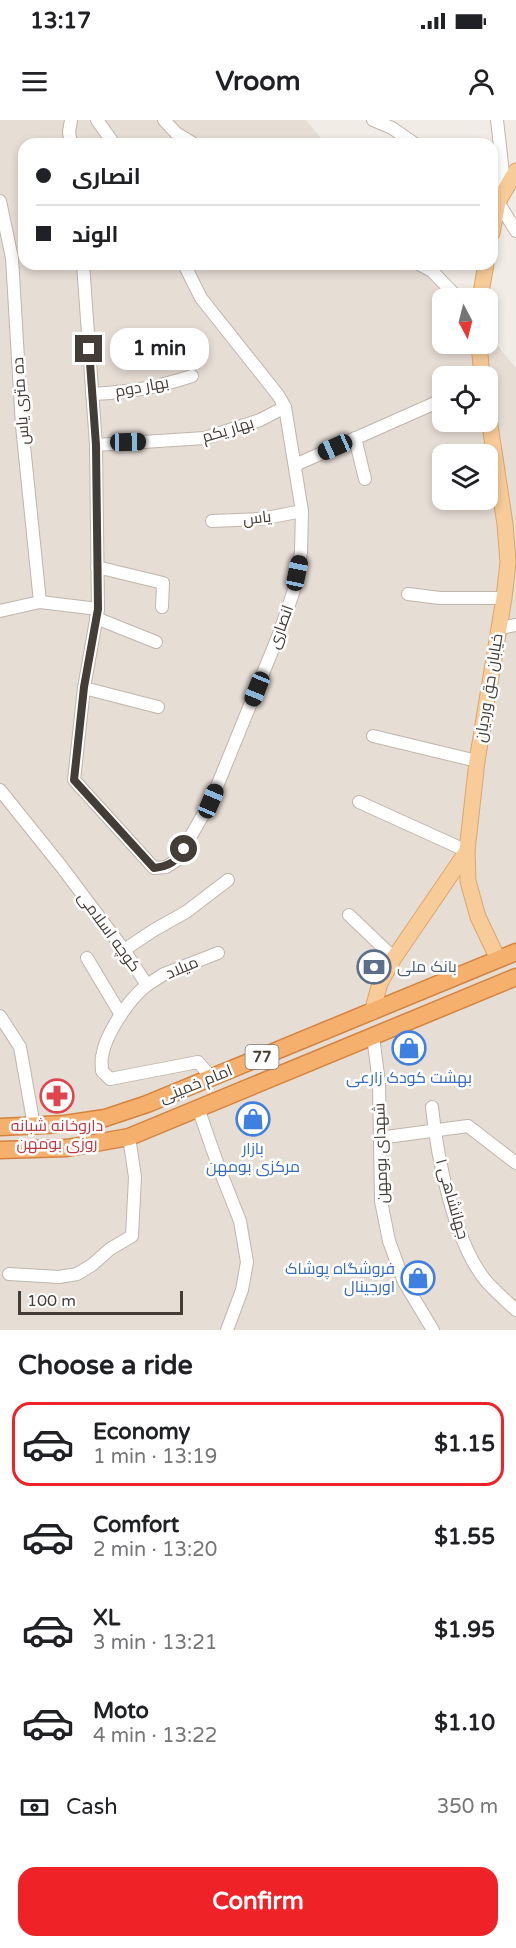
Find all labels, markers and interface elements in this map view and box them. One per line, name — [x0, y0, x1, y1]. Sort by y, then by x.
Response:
text: 13:17 — [30, 8, 91, 34]
icon: menu — [18, 65, 51, 98]
text: Vroom — [215, 65, 301, 98]
icon: person — [465, 65, 498, 98]
text: انصاری — [72, 164, 141, 190]
text: الوند — [72, 222, 118, 248]
north arrow — [432, 288, 498, 354]
map controls — [432, 288, 498, 510]
callout: 1 min — [110, 328, 209, 370]
route end — [75, 335, 102, 362]
text: 1 min — [133, 337, 186, 361]
street label: ده متری یاس — [8, 356, 34, 446]
button: locate — [432, 366, 498, 432]
street label: بهار دوم — [113, 372, 171, 403]
street label: بهار یکم — [200, 413, 257, 448]
car — [315, 431, 355, 463]
car — [110, 433, 146, 451]
button: layers — [432, 444, 498, 510]
street label: یاس — [242, 506, 273, 529]
car — [284, 554, 310, 592]
street label: انصاری — [264, 602, 298, 652]
street label: خیابان حق وردیان — [471, 632, 507, 744]
car — [242, 669, 272, 709]
car — [196, 781, 226, 821]
route start — [170, 835, 197, 862]
street label: کوچه اسلامی — [72, 888, 145, 977]
bank icon: بانک ملی — [356, 949, 392, 985]
street label: میلاد — [163, 952, 201, 984]
place label: بانک ملی — [397, 957, 457, 977]
shop icon: بهشت کودک زارعی — [391, 1030, 427, 1066]
road number: 77 — [246, 1045, 278, 1069]
street label: امام خمینی — [157, 1060, 236, 1109]
place label: بهشت کودک زارعی — [346, 1068, 472, 1088]
pharmacy icon: داروخانه شبانه روزی بومهن — [39, 1078, 75, 1114]
shop icon: بازار مرکزی بومهن — [235, 1101, 271, 1137]
street label: شهدای بومهن — [369, 1102, 393, 1204]
place label: داروخانه شبانه روزی بومهن — [11, 1116, 103, 1154]
place label: بازار مرکزی بومهن — [206, 1139, 300, 1177]
street label: جهانشاهی ۱ — [431, 1156, 473, 1242]
place label: فروشگاه پوشاک اورجینال — [285, 1259, 395, 1297]
shop icon: فروشگاه پوشاک اورجینال — [400, 1260, 436, 1296]
scale bar — [18, 1288, 183, 1316]
text: 100 m — [27, 1291, 76, 1311]
text: Choose a ride — [18, 1349, 193, 1382]
icon: car — [21, 1417, 75, 1471]
text: Economy — [93, 1419, 190, 1445]
text: $1.15 — [434, 1431, 495, 1457]
text: 1 min · 13:19 — [93, 1445, 217, 1469]
icon: car — [21, 1510, 75, 1564]
text: Comfort — [93, 1512, 179, 1538]
text: $1.55 — [434, 1524, 495, 1550]
text: 2 min · 13:20 — [93, 1538, 217, 1562]
icon: car — [21, 1603, 75, 1657]
text: XL — [93, 1605, 120, 1631]
text: $1.95 — [434, 1617, 495, 1643]
text: 3 min · 13:21 — [93, 1631, 217, 1655]
icon: car — [21, 1696, 75, 1750]
text: Moto — [93, 1698, 149, 1724]
text: $1.10 — [434, 1710, 495, 1736]
text: 4 min · 13:22 — [93, 1724, 217, 1748]
icon: cash — [18, 1791, 51, 1824]
text: Cash — [66, 1794, 118, 1820]
text: 350 m — [437, 1795, 498, 1819]
button: Confirm — [18, 1867, 498, 1936]

